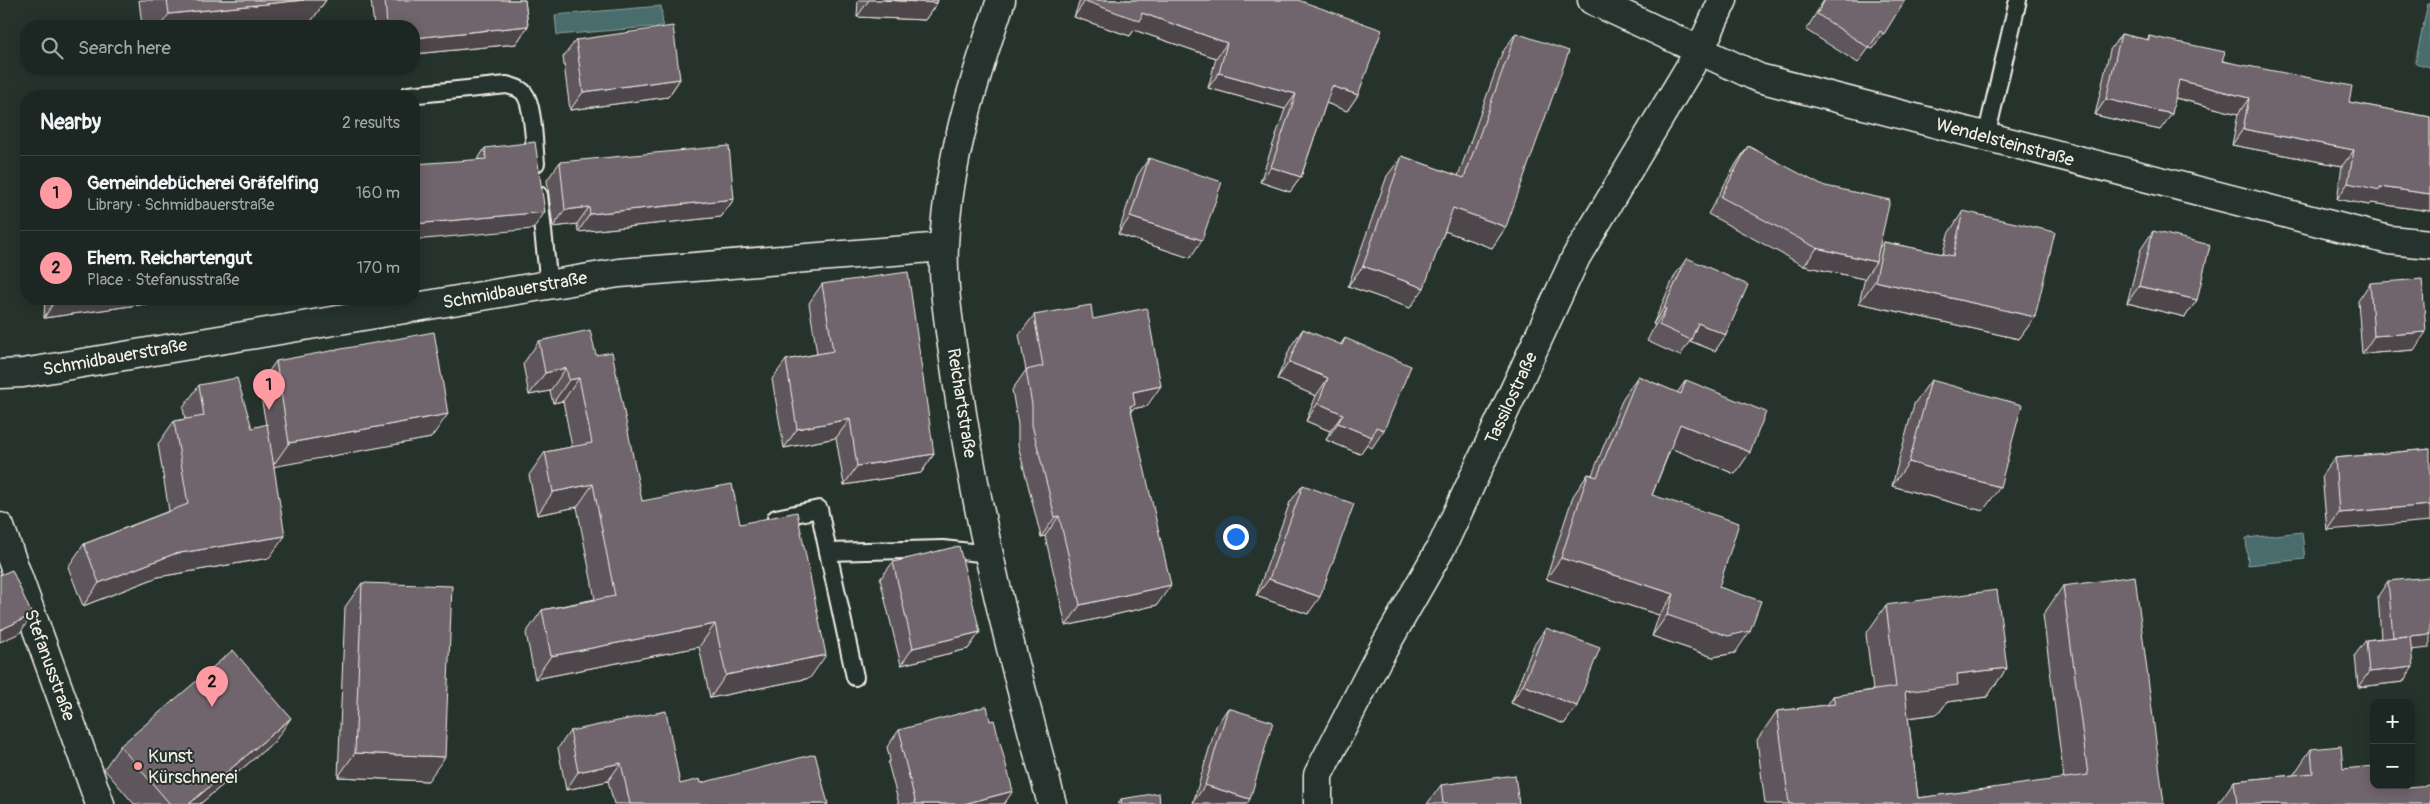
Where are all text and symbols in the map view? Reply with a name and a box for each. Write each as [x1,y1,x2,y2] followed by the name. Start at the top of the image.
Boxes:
[20,20,420,75] search box
[38,34,66,62] icon: search
[78,36,171,60] text: Search here
[40,109,101,136] text: Nearby
[342,113,400,133] text: 2 results
[1933,113,2077,172] street label: Wendelsteinstraße
[87,171,319,195] text: Gemeindebücherei Gräfelfing
[53,183,59,203] text: 1
[356,183,400,203] text: 160 m
[87,195,274,215] text: Library · Schmidbauerstraße
[87,246,252,270] text: Ehem. Reichartengut
[52,258,60,278] text: 2
[357,258,400,278] text: 170 m
[441,266,589,315] street label: Schmidbauerstraße
[87,270,239,290] text: Place · Stefanusstraße
[41,333,189,382] street label: Schmidbauerstraße
[941,347,982,460] street label: Reichartstraße
[1480,348,1543,448] street label: Tassilostraße
[253,369,285,410] pin: 1
[1223,524,1249,550] your location
[19,606,80,724] street label: Stefanusstraße
[196,666,228,707] pin: 2
[2370,699,2415,789] map controls
[2370,699,2415,744] button: +
[2370,744,2415,789] button: −
[148,745,237,789] place label: Kunst Kürschnerei
[132,760,144,772] marker: Kunst Kürschnerei

